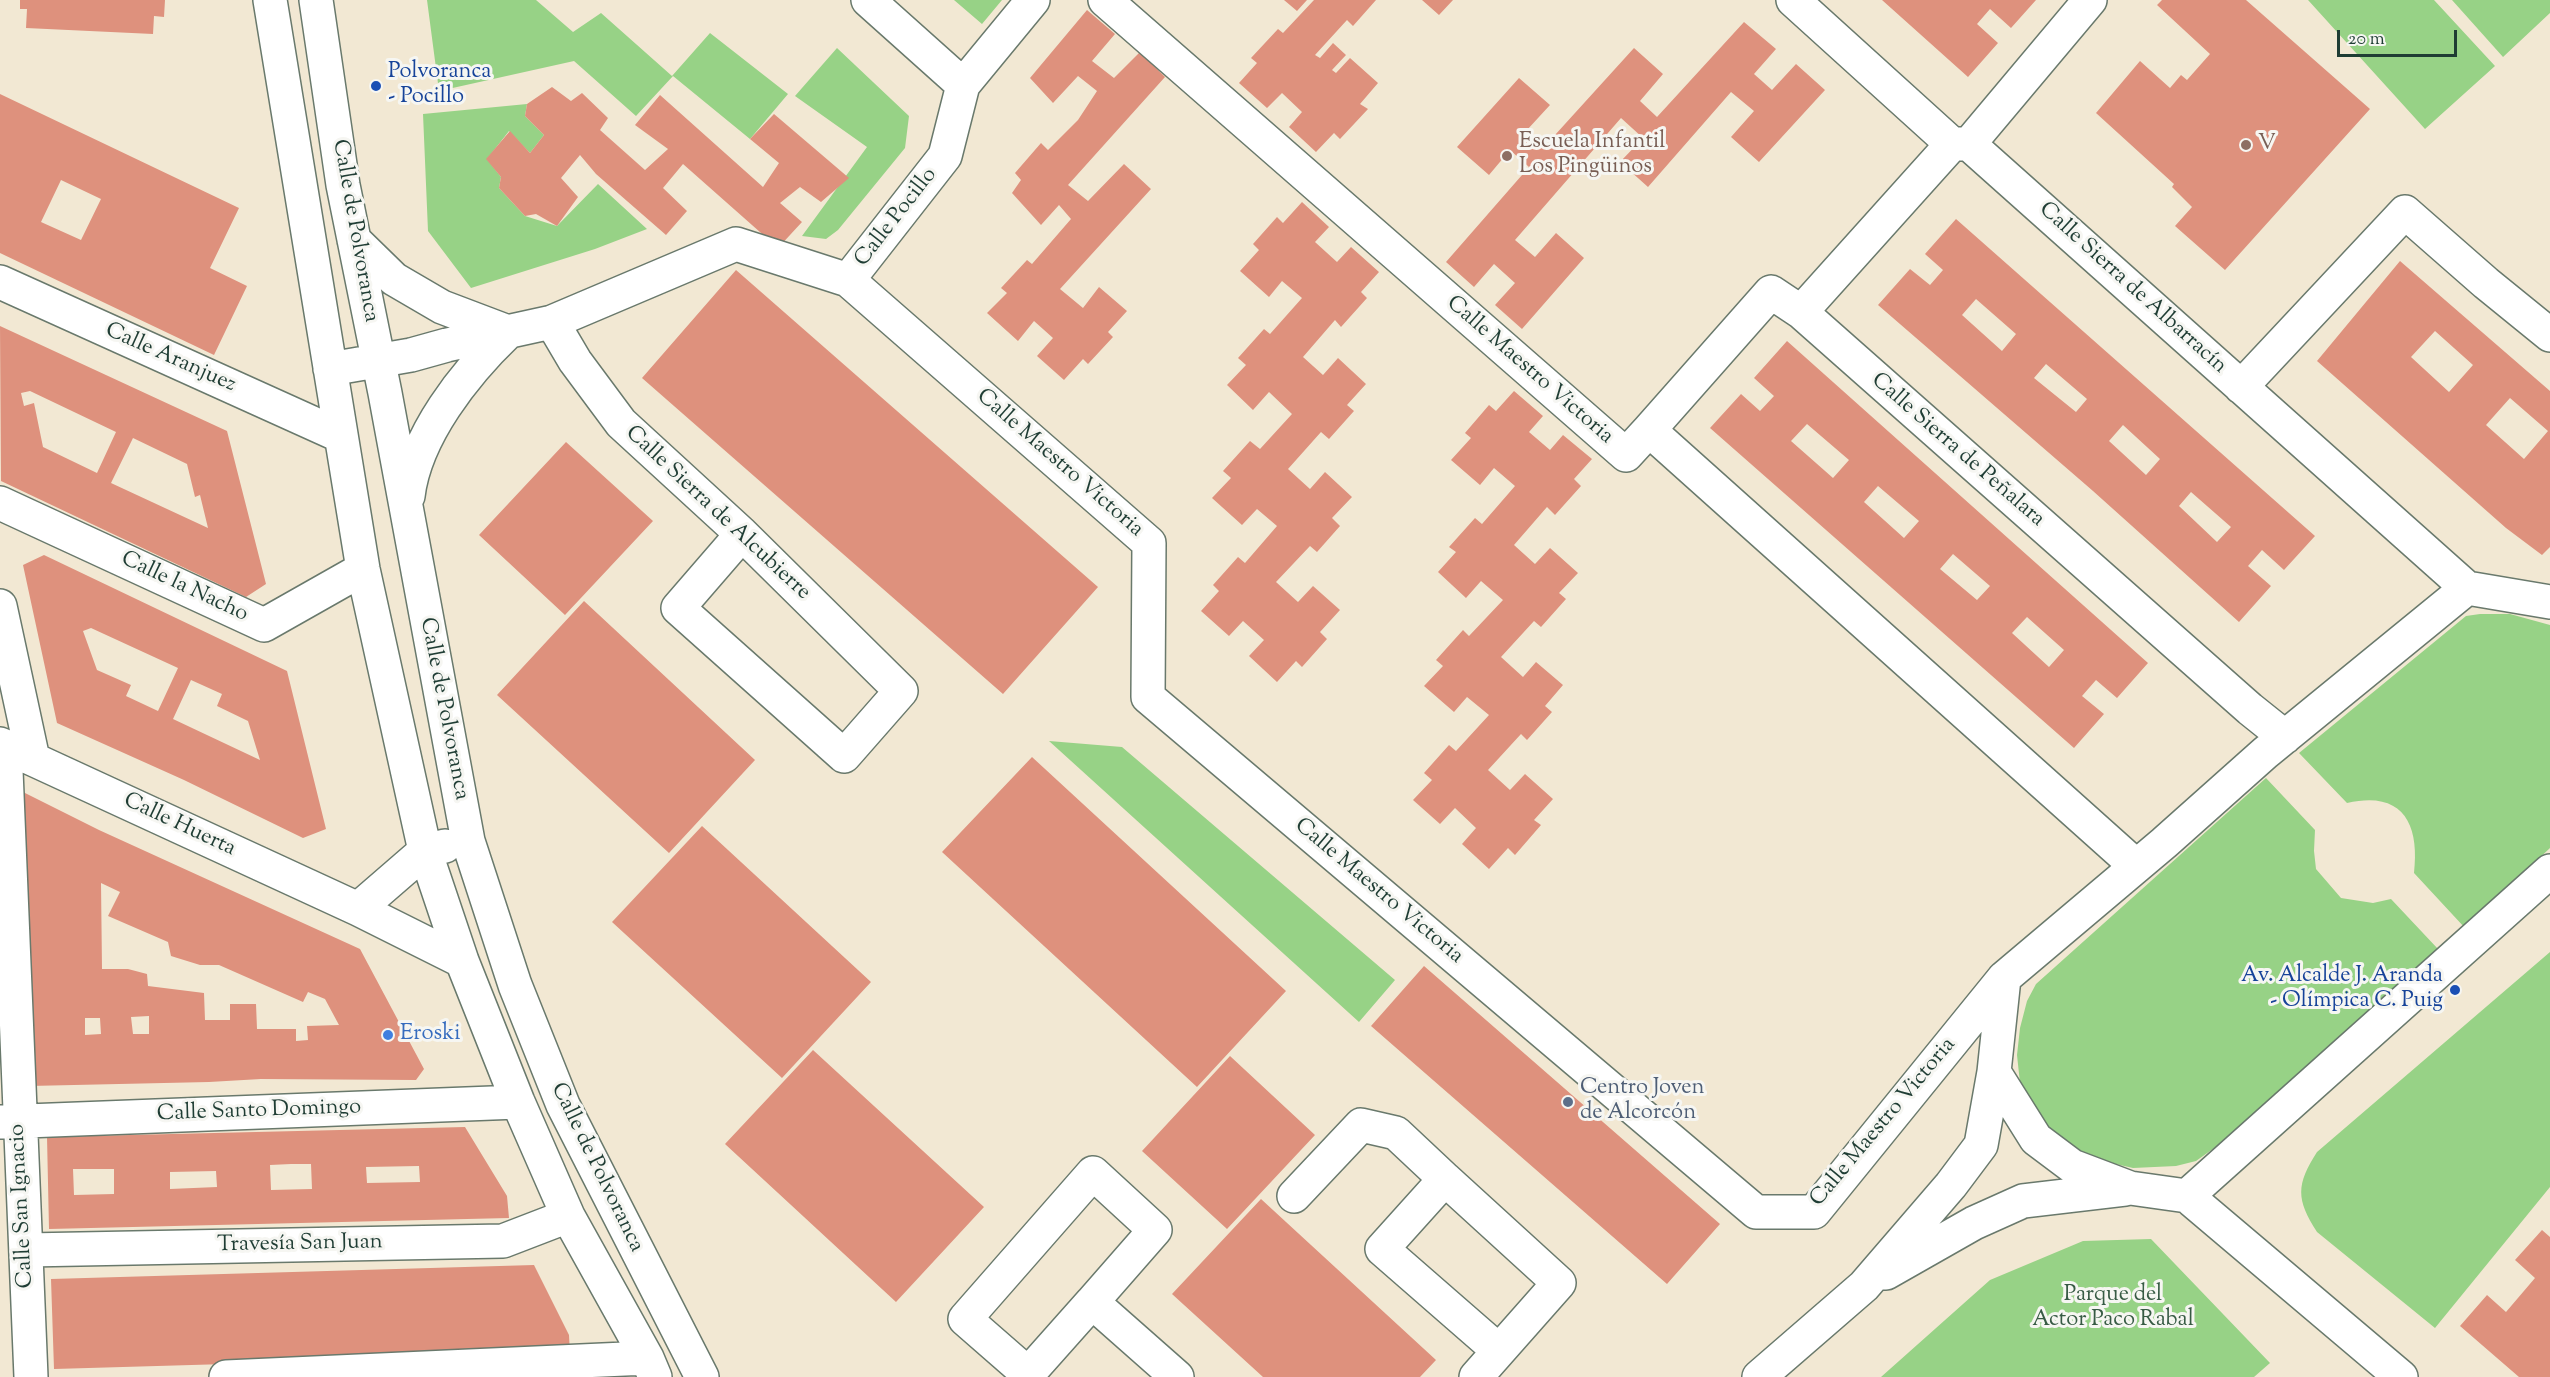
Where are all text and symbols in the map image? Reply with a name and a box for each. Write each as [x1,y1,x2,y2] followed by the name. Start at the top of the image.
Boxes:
[2340,18,2460,56] scale bar
[2348,27,2385,53] text: 20 m
[388,60,491,112] place label: Polvoranca - Pocillo
[369,79,383,93] marker: Polvoranca - Pocillo
[1519,130,1665,182] place label: Escuela Infantil Los Pingüinos
[2258,132,2276,158] place label: V
[325,138,383,324] street label: Calle de Polvoranca
[2239,138,2253,152] marker: V
[1500,149,1514,163] marker: Escuela Infantil Los Pingüinos
[850,163,944,273] street label: Calle Pocillo
[2032,198,2232,380] street label: Calle Sierra de Albarracín
[1440,291,1618,451] street label: Calle Maestro Victoria
[101,318,239,400] street label: Calle Aranjuez
[1865,368,2049,534] street label: Calle Sierra de Peñalara
[970,384,1148,544] street label: Calle Maestro Victoria
[619,421,815,607] street label: Calle Sierra de Alcubierre
[116,547,252,629] street label: Calle la Nacho
[412,616,474,802] street label: Calle de Polvoranca
[119,789,239,863] street label: Calle Huerta
[1288,814,1468,970] street label: Calle Maestro Victoria
[2241,964,2443,1016] place label: Av. Alcalde J. Aranda - Olímpica C. Puig
[2448,983,2462,997] marker: Av. Alcalde J. Aranda - Olímpica C. Puig
[400,1022,460,1048] place label: Eroski
[381,1028,395,1042] marker: Eroski
[1806,1033,1962,1213] street label: Calle Maestro Victoria
[1580,1076,1705,1128] place label: Centro Joven de Alcorcón
[544,1079,648,1257] street label: Calle de Polvoranca
[157,1095,361,1129] street label: Calle Santo Domingo
[1561,1095,1575,1109] marker: Centro Joven de Alcorcón
[6,1123,40,1289] street label: Calle San Ignacio
[217,1230,383,1260] street label: Travesía San Juan
[2032,1283,2194,1334] park label: Parque del Actor Paco Rabal

